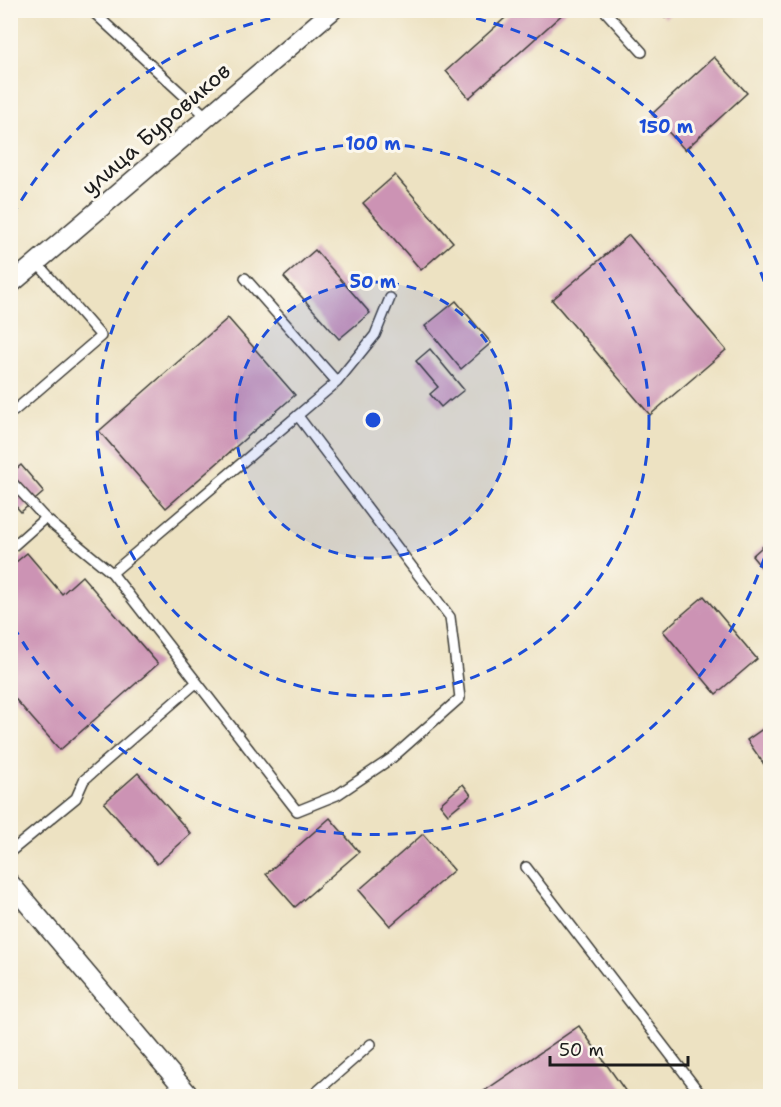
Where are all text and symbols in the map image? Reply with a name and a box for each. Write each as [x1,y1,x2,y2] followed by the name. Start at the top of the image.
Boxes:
[75,56,237,202] street label: улица Буровиков
[639,115,694,139] text: 150 m
[345,132,401,156] text: 100 m
[350,270,397,294] text: 50 m
[363,410,383,430] centre of rings
[550,1029,688,1067] scale bar
[559,1038,604,1062] text: 50 m

